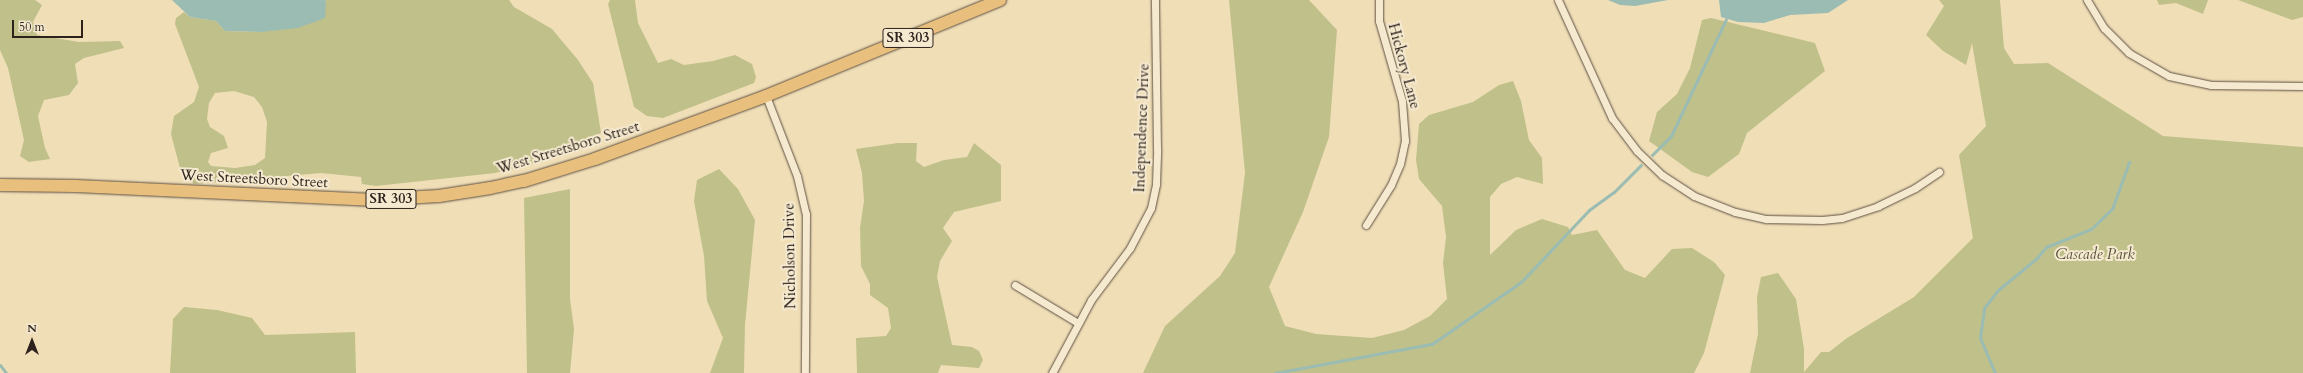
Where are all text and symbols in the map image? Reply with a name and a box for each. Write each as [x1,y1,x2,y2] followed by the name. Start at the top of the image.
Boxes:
[14,12,85,38] scale bar
[19,19,45,35] text: 50 m
[1384,21,1424,111] street label: Hickory Lane
[882,26,934,50] road number: SR 303
[1131,63,1153,193] street label: Independence Drive
[495,118,641,178] street label: West Streetsboro Street
[180,166,328,192] street label: West Streetsboro Street
[365,187,417,211] road number: SR 303
[780,203,800,309] street label: Nicholson Drive
[2055,246,2135,264] park label: Cascade Park
[12,321,52,361] north arrow
[27,321,37,336] text: N

